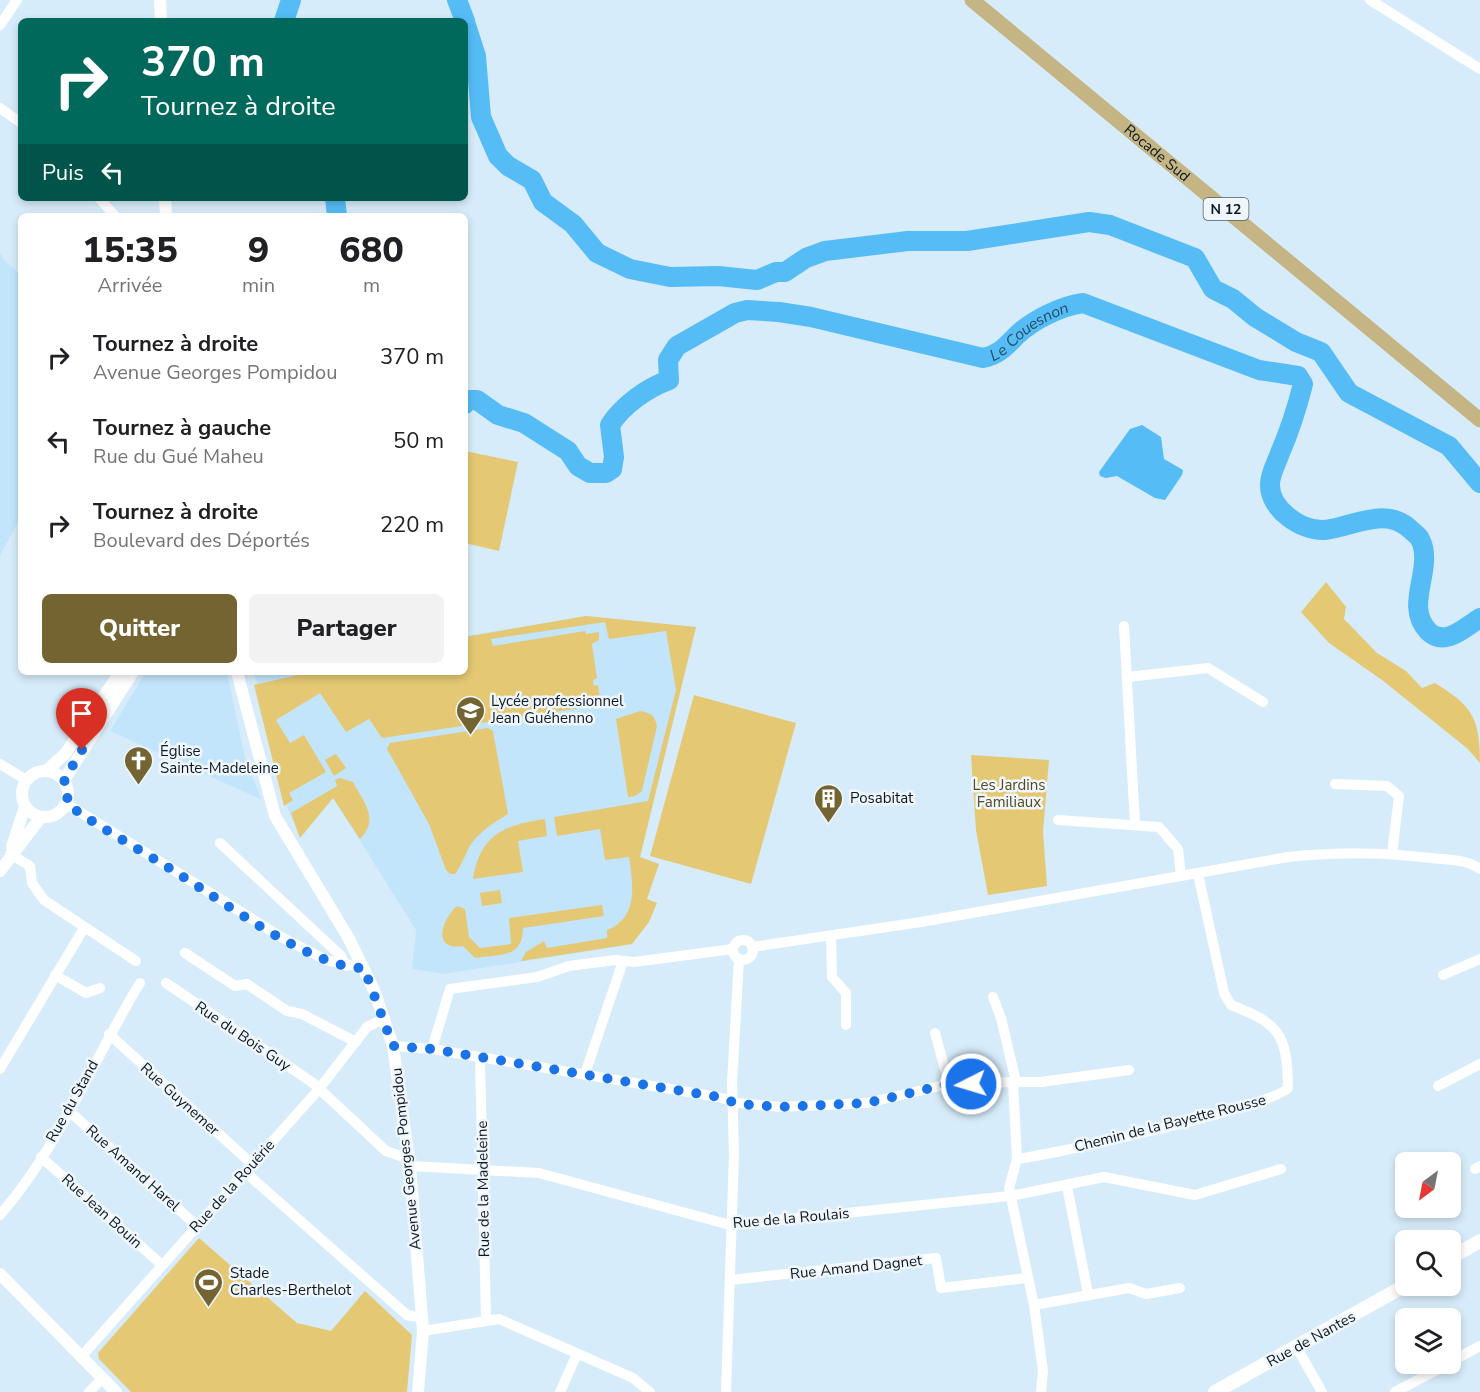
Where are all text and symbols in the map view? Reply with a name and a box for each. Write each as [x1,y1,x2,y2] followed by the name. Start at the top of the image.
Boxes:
[141,34,265,91] text: 370 m
[42,42,120,120] icon: right
[141,88,336,125] text: Tournez à droite
[1120,120,1194,186] street label: Rocade Sud
[96,156,129,189] icon: left
[42,158,84,188] text: Puis
[1204,198,1248,220] road number: N 12
[82,226,178,275] text: 15:35
[248,226,269,275] text: 9
[339,226,404,275] text: 680
[97,272,162,299] text: Arrivée
[242,272,275,299] text: min
[363,272,380,299] text: m
[986,297,1072,367] water label: Le Couesnon
[93,329,258,359] text: Tournez à droite
[42,341,75,374] icon: right
[380,342,444,372] text: 370 m
[93,359,337,386] text: Avenue Georges Pompidou
[93,413,271,443] text: Tournez à gauche
[42,425,75,458] icon: left
[393,426,444,456] text: 50 m
[93,443,264,470] text: Rue du Gué Maheu
[93,497,258,527] text: Tournez à droite
[42,509,75,542] icon: right
[380,510,444,540] text: 220 m
[93,527,310,554] text: Boulevard des Déportés
[42,594,237,663] button: Quitter
[249,594,444,663] button: Partager
[56,688,107,750] pin
[490,691,624,728] place label: Lycée professionnel Jean Guéhenno
[454,694,486,736] school or university icon: Lycée professionnel Jean Guéhenno
[65,697,98,730] icon: arrive
[160,741,279,778] place label: Église Sainte-Madeleine
[123,744,155,786] church icon: Église Sainte-Madeleine
[972,775,1046,812] park label: Les Jardins Familiaux
[813,782,845,824] building icon: Posabitat
[850,788,914,808] place label: Posabitat
[191,997,295,1076] street label: Rue du Bois Guy
[939,1052,1003,1116] position arrow
[41,1056,103,1146] street label: Rue du Stand
[136,1058,224,1140] street label: Rue Guynemer
[386,1067,426,1251] street label: Avenue Georges Pompidou
[1072,1089,1268,1157] street label: Chemin de la Bayette Rousse
[82,1120,185,1216] street label: Rue Amand Harel
[472,1120,494,1258] street label: Rue de la Madeleine
[185,1135,279,1237] street label: Rue de la Rouërie
[1395,1152,1461,1218] north arrow
[1395,1152,1461,1374] map controls
[57,1169,147,1253] street label: Rue Jean Bouin
[732,1203,850,1233] street label: Rue de la Roulais
[1395,1230,1461,1296] button: search
[789,1250,924,1284] street label: Rue Amand Dagnet
[230,1263,352,1300] place label: Stade Charles-Berthelot
[193,1266,225,1308] sports icon: Stade Charles-Berthelot
[1263,1306,1359,1372] street label: Rue de Nantes
[1395,1308,1461,1374] button: layers

